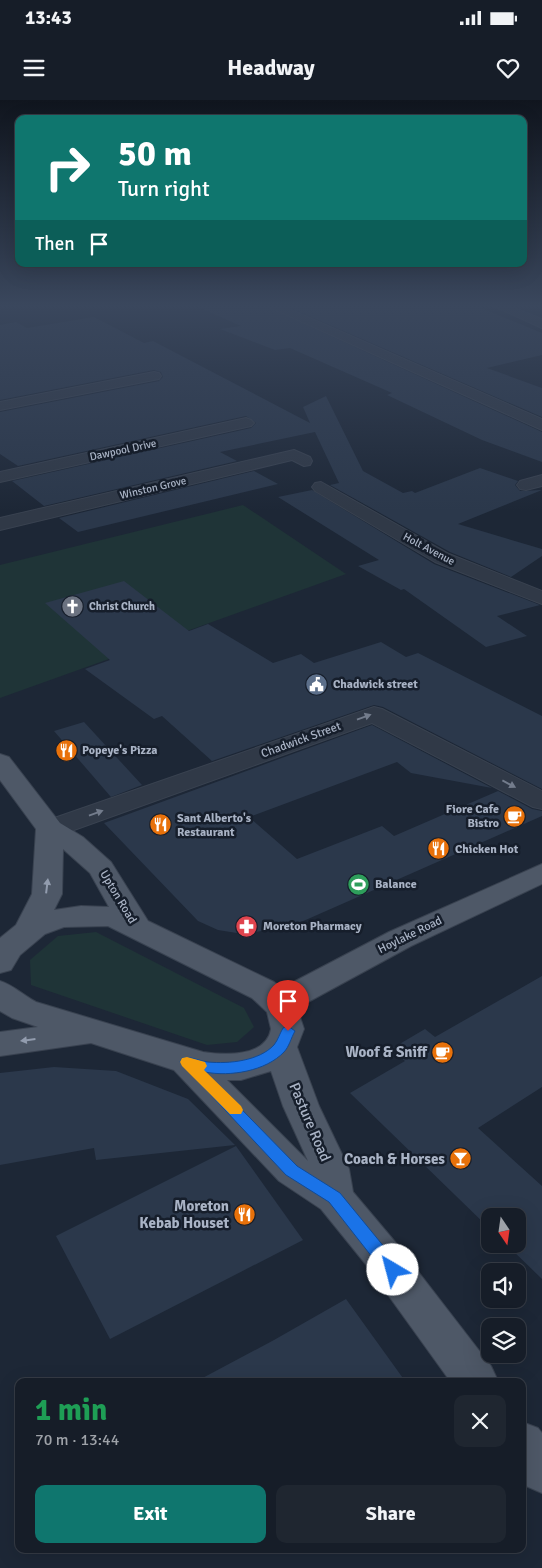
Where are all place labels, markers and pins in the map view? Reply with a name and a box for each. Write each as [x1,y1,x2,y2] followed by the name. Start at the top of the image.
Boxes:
[61,594,85,618] church icon: Christ Church
[89,600,155,613] place label: Christ Church
[305,672,329,696] public building icon: Chadwick street
[333,677,418,692] place label: Chadwick street
[54,738,78,762] restaurant icon: Popeye's Pizza
[82,743,157,758] place label: Popeye's Pizza
[446,802,499,831] place label: Fiore Cafe Bistro
[503,804,527,828] cafe icon: Fiore Cafe Bistro
[177,811,252,840] place label: Sant Alberto's Restaurant
[149,813,173,837] restaurant icon: Sant Alberto's Restaurant
[427,837,451,861] restaurant icon: Chicken Hot
[455,842,519,857] place label: Chicken Hot
[347,872,371,896] sports icon: Balance
[375,877,417,892] place label: Balance
[235,914,259,938] pharmacy icon: Moreton Pharmacy
[263,919,362,934] place label: Moreton Pharmacy
[267,980,309,1031] pin
[431,1040,455,1064] cafe icon: Woof & Sniff
[346,1043,428,1061] place label: Woof & Sniff
[449,1147,473,1171] bar icon: Coach & Horses
[344,1150,445,1168] place label: Coach & Horses
[139,1197,229,1232] place label: Moreton Kebab Houset
[233,1203,257,1227] restaurant icon: Moreton Kebab Houset

